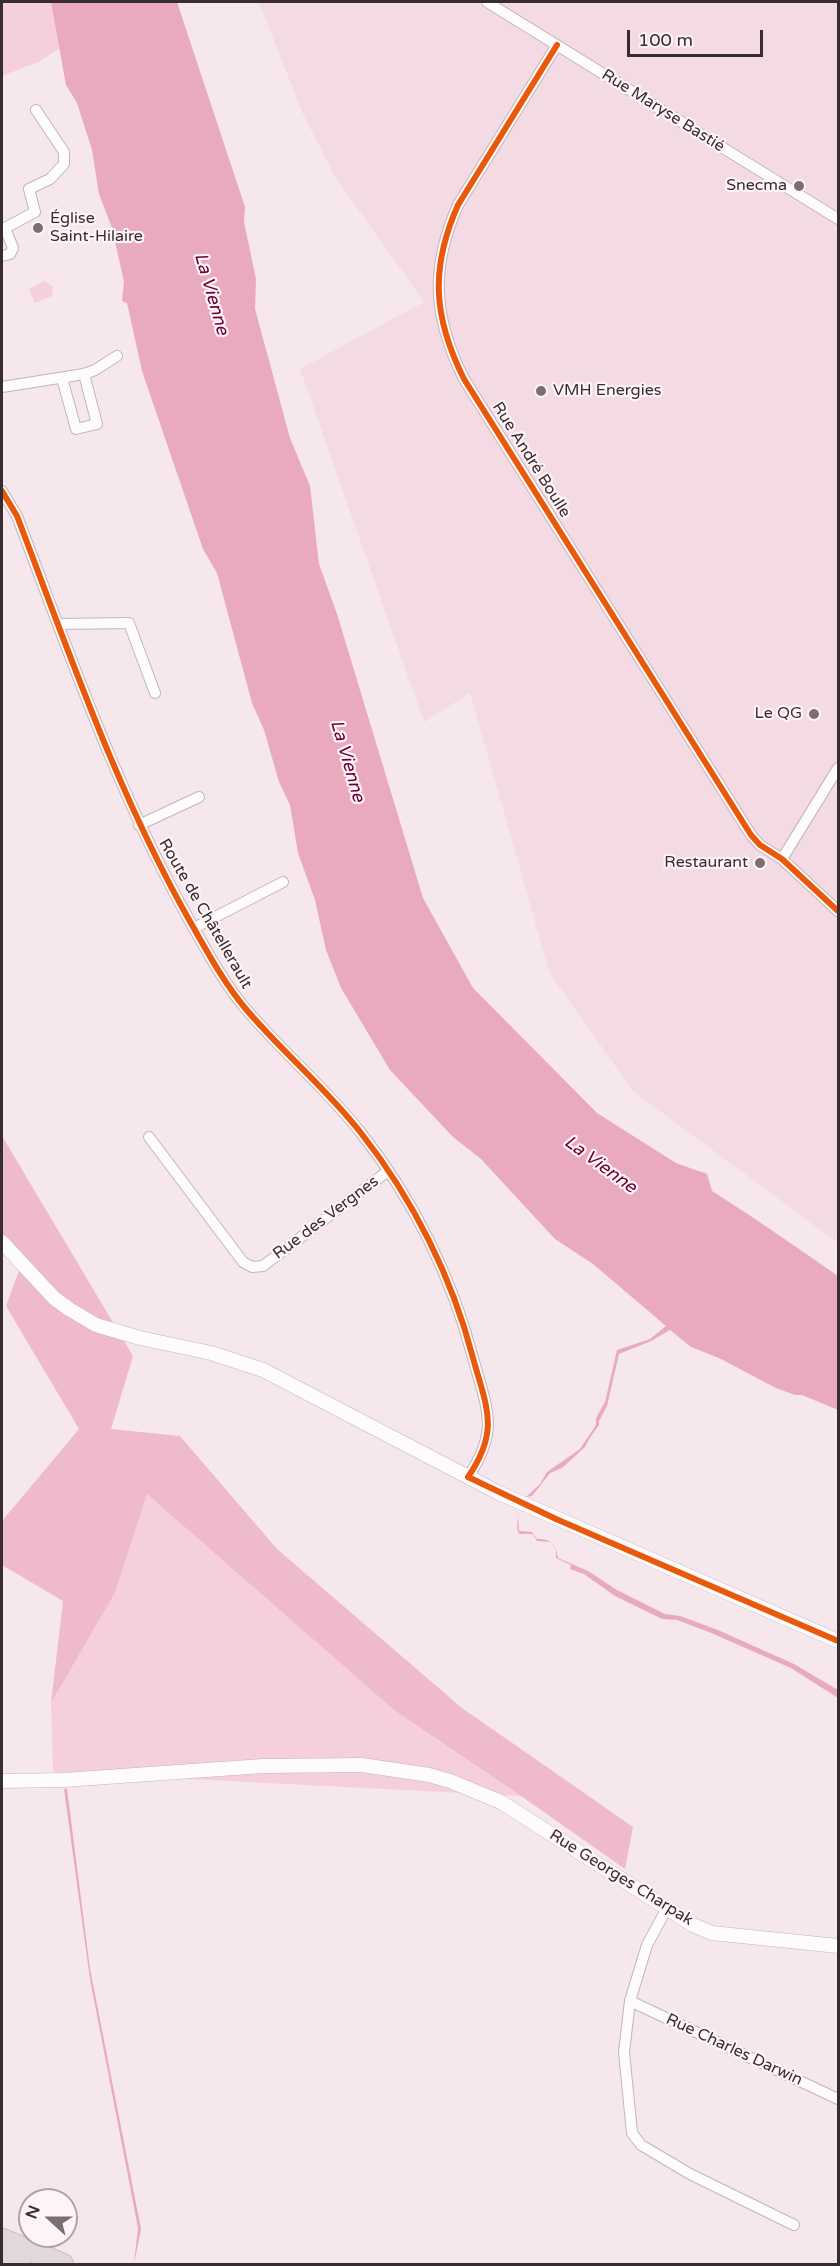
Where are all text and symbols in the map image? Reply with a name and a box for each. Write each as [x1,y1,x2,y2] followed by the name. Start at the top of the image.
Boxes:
[630,18,766,56] scale bar
[638,29,693,51] text: 100 m
[598,65,728,157] street label: Rue Maryse Bastié
[726,176,787,196] place label: Snecma
[792,179,806,193] marker: Snecma
[50,209,143,247] place label: Église Saint-Hilaire
[31,221,45,235] marker: Église Saint-Hilaire
[189,251,233,337] water label: La Vienne
[553,381,661,401] place label: VMH Energies
[534,384,548,398] marker: VMH Energies
[488,399,574,521] street label: Rue André Boulle
[754,704,802,724] place label: Le QG
[807,707,821,721] marker: Le QG
[325,718,369,804] water label: La Vienne
[154,836,256,992] street label: Route de Châtellerault
[664,853,748,873] place label: Restaurant
[753,856,767,870] marker: Restaurant
[560,1131,640,1199] water label: La Vienne
[269,1172,383,1264] street label: Rue des Vergnes
[546,1826,696,1930] street label: Rue Georges Charpak
[663,2010,805,2090] street label: Rue Charles Darwin
[18,2188,78,2248] north arrow
[21,2203,45,2222] text: N

